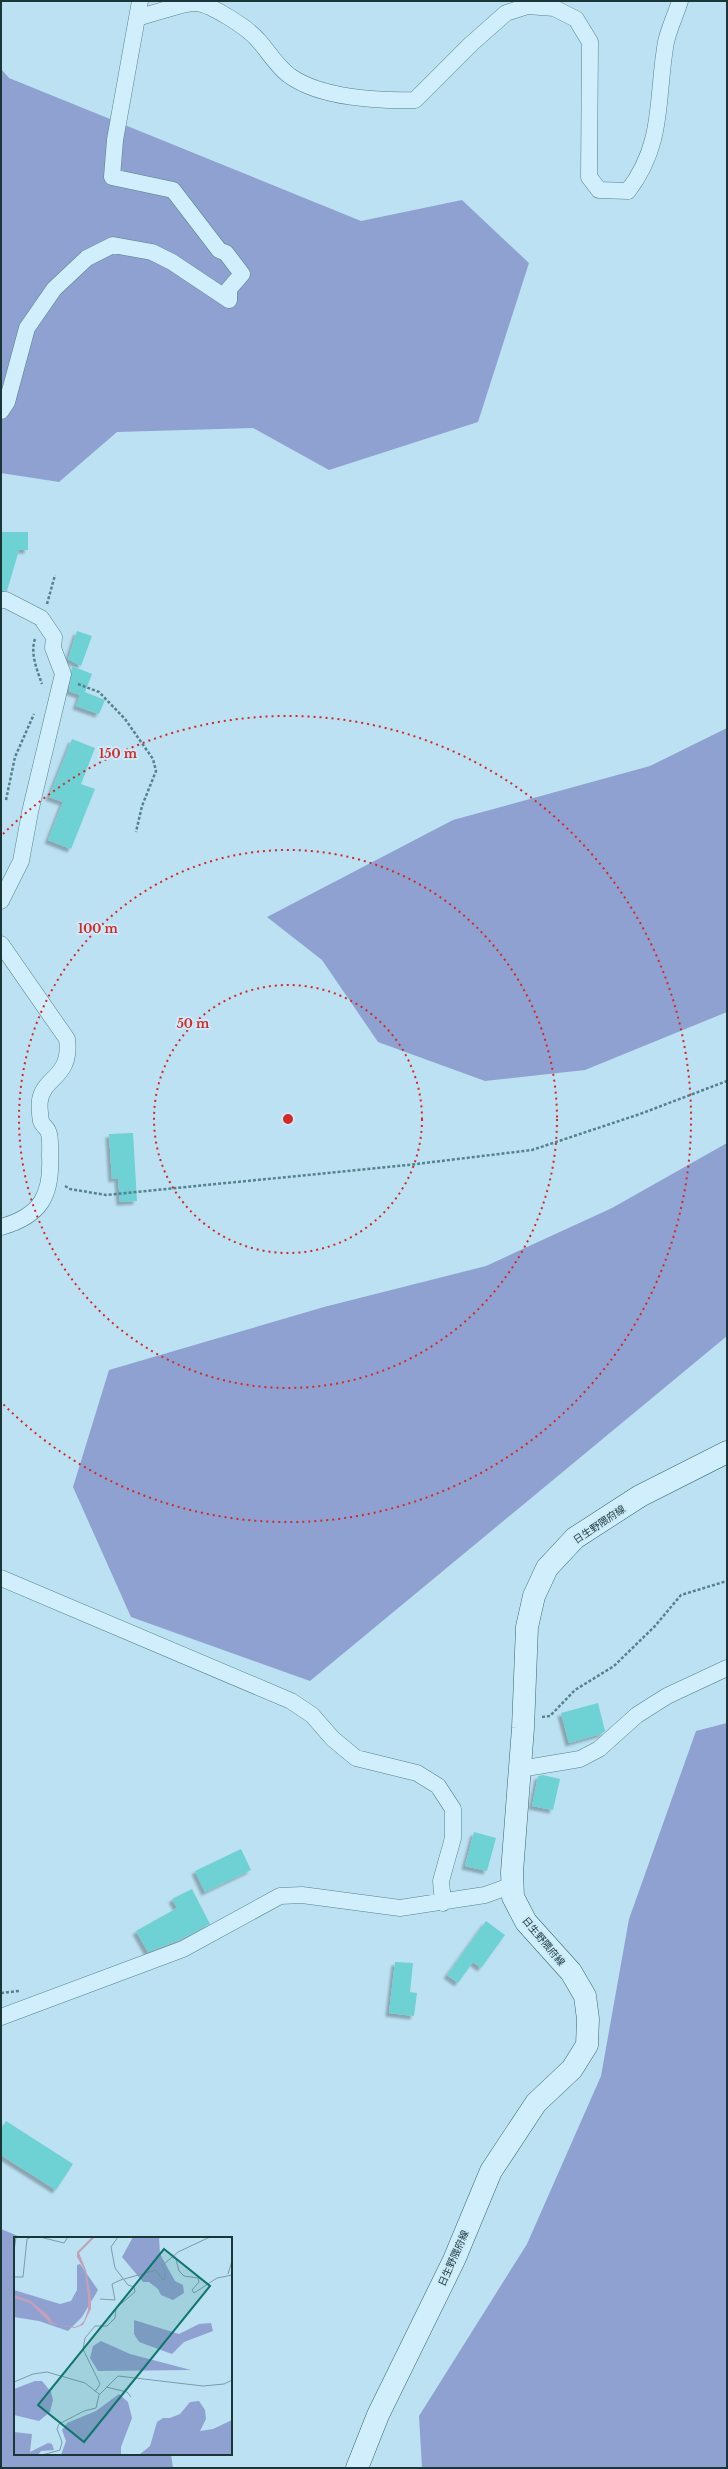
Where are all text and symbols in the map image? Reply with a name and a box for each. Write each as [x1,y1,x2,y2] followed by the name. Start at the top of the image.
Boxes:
[99,746,138,761] text: 150 m
[78,921,119,936] text: 100 m
[177,1016,210,1031] text: 50 m
[281,1112,295,1126] centre of rings
[571,1502,628,1547] street label: 日生野隈府線
[519,1914,568,1968] street label: 日生野隈府線
[435,2228,472,2288] street label: 日生野隈府線
[14,2237,232,2455] inset map

